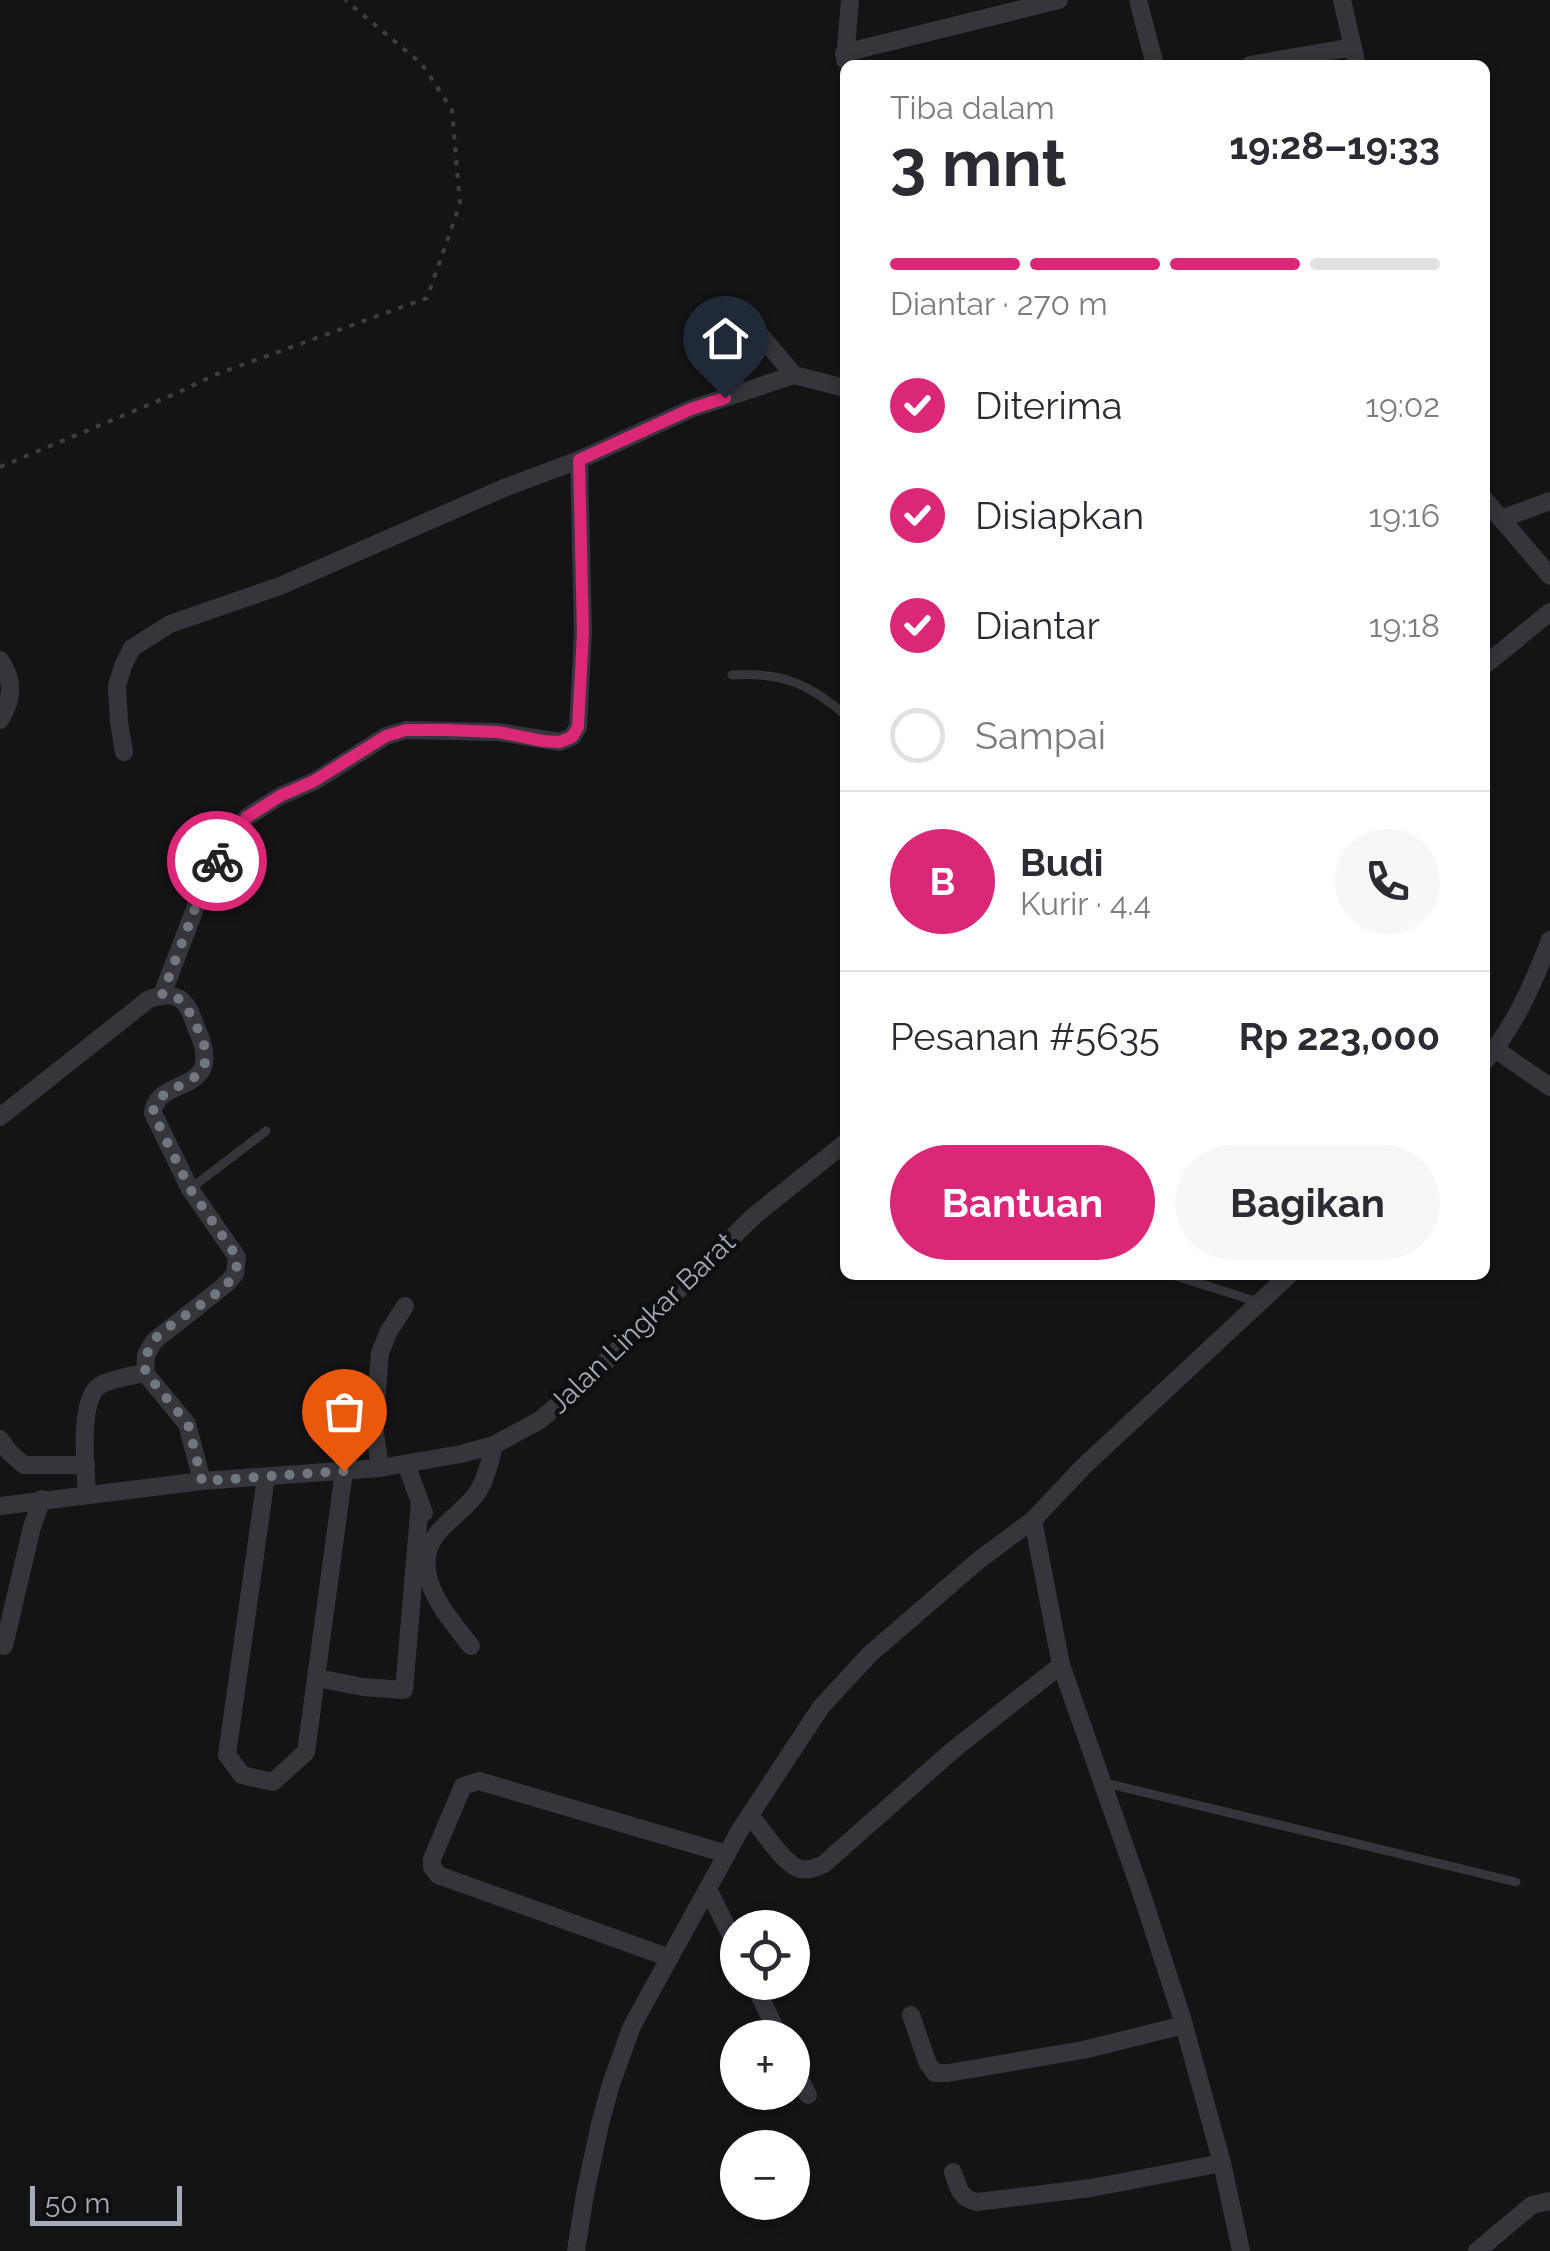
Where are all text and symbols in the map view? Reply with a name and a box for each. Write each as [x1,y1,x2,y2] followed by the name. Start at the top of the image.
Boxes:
[890,89,1055,126] text: Tiba dalam
[1229,123,1440,168] text: 19:28–19:33
[890,125,1066,201] text: 3 mnt
[890,285,1108,322] text: Diantar · 270 m
[683,296,768,399] pin
[698,311,753,366] icon: home
[890,378,945,433] icon: check
[975,383,1122,428] text: Diterima
[1365,387,1440,424] text: 19:02
[890,488,945,543] icon: check
[975,493,1144,538] text: Disiapkan
[1369,497,1440,534] text: 19:16
[890,598,945,653] icon: check
[975,603,1100,648] text: Diantar
[1369,607,1440,644] text: 19:18
[975,713,1106,758] text: Sampai
[167,811,267,911] courier
[1335,829,1440,934] button: phone
[190,834,245,889] icon: bike
[1020,840,1103,885] text: Budi
[930,859,955,904] text: B
[1020,885,1151,922] text: Kurir · 4.4
[890,1014,1160,1059] text: Pesanan #5635
[1239,1014,1440,1059] text: Rp 223,000
[890,1145,1155,1260] button: Bantuan
[1175,1145,1440,1260] button: Bagikan
[542,1225,742,1420] street label: Jalan Lingkar Barat
[302,1369,387,1472] pin
[317,1384,372,1439] icon: bag
[720,1910,810,2220] map controls
[720,1910,810,2000] button: locate
[720,2020,810,2110] button: +
[720,2130,810,2220] button: −
[30,2181,182,2226] scale bar
[45,2187,110,2220] text: 50 m

